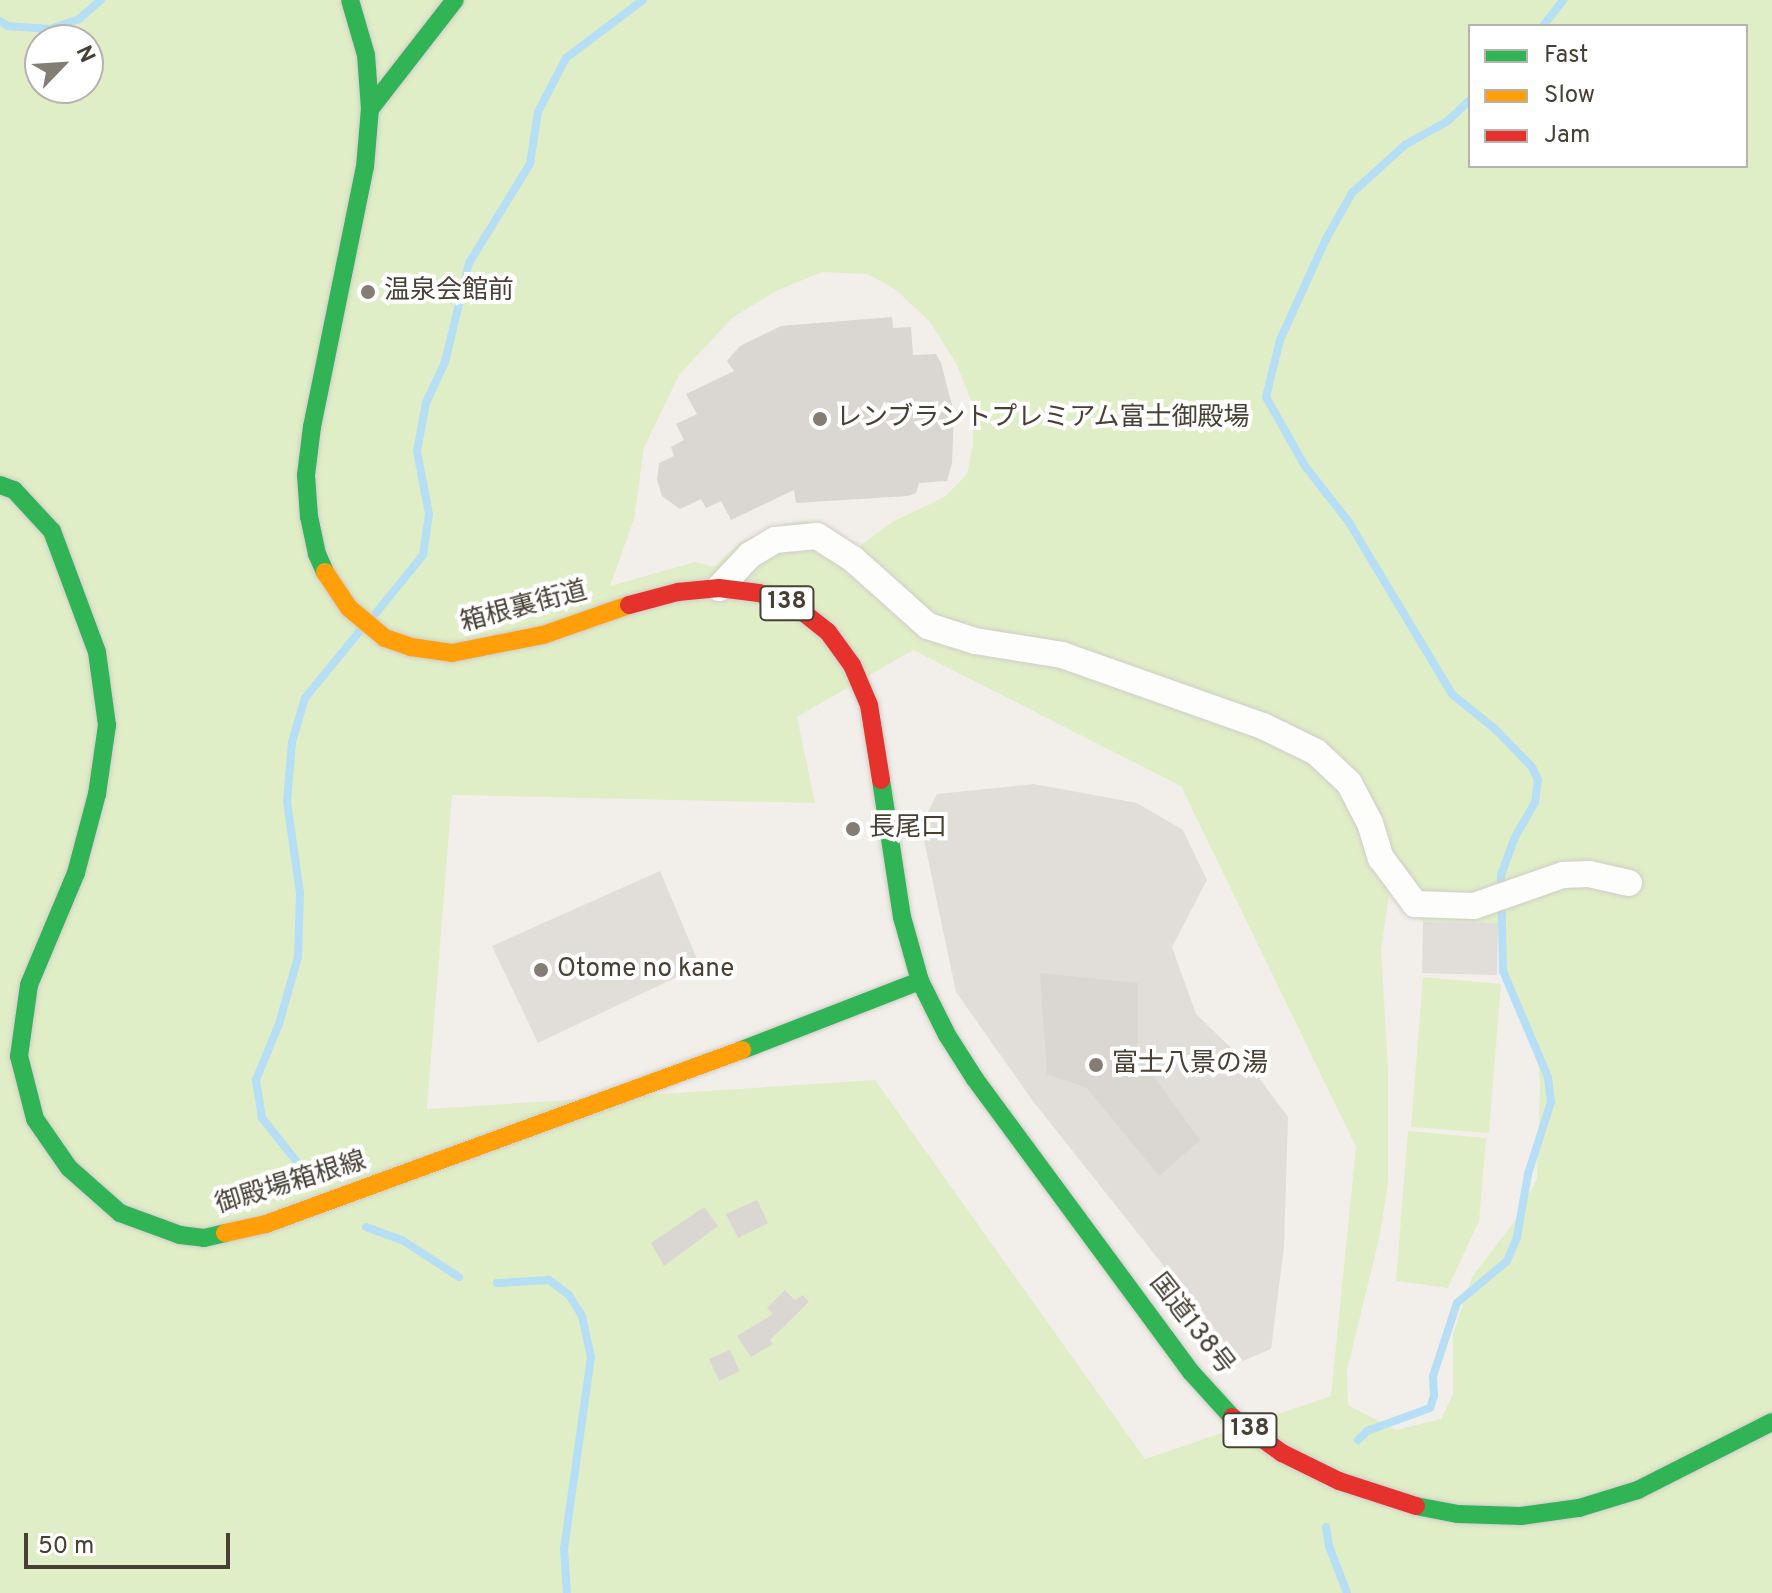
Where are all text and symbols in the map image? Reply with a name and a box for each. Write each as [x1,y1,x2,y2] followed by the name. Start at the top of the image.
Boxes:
[24,24,104,104] north arrow
[1468,24,1748,168] legend
[1544,41,1588,71] text: Fast
[69,42,100,67] text: N
[1544,81,1595,111] text: Slow
[1544,121,1590,151] text: Jam
[384,276,514,308] place label: 温泉会館前
[359,283,377,301] marker: 温泉会館前
[836,403,1252,435] place label: レンブラントプレミアム富士御殿場
[811,410,829,428] marker: レンブラントプレミアム富士御殿場
[457,576,591,640] street label: 箱根裏街道
[759,583,815,623] road number: 138
[869,813,947,845] place label: 長尾口
[844,820,862,838] marker: 長尾口
[557,954,734,986] place label: Otome no kane
[532,961,550,979] marker: Otome no kane
[1112,1049,1268,1081] place label: 富士八景の湯
[1087,1056,1105,1074] marker: 富士八景の湯
[212,1146,370,1222] street label: 御殿場箱根線
[1142,1268,1240,1382] street label: 国道138号
[1222,1410,1278,1450] road number: 138
[28,1517,234,1567] scale bar
[38,1532,94,1562] text: 50 m

